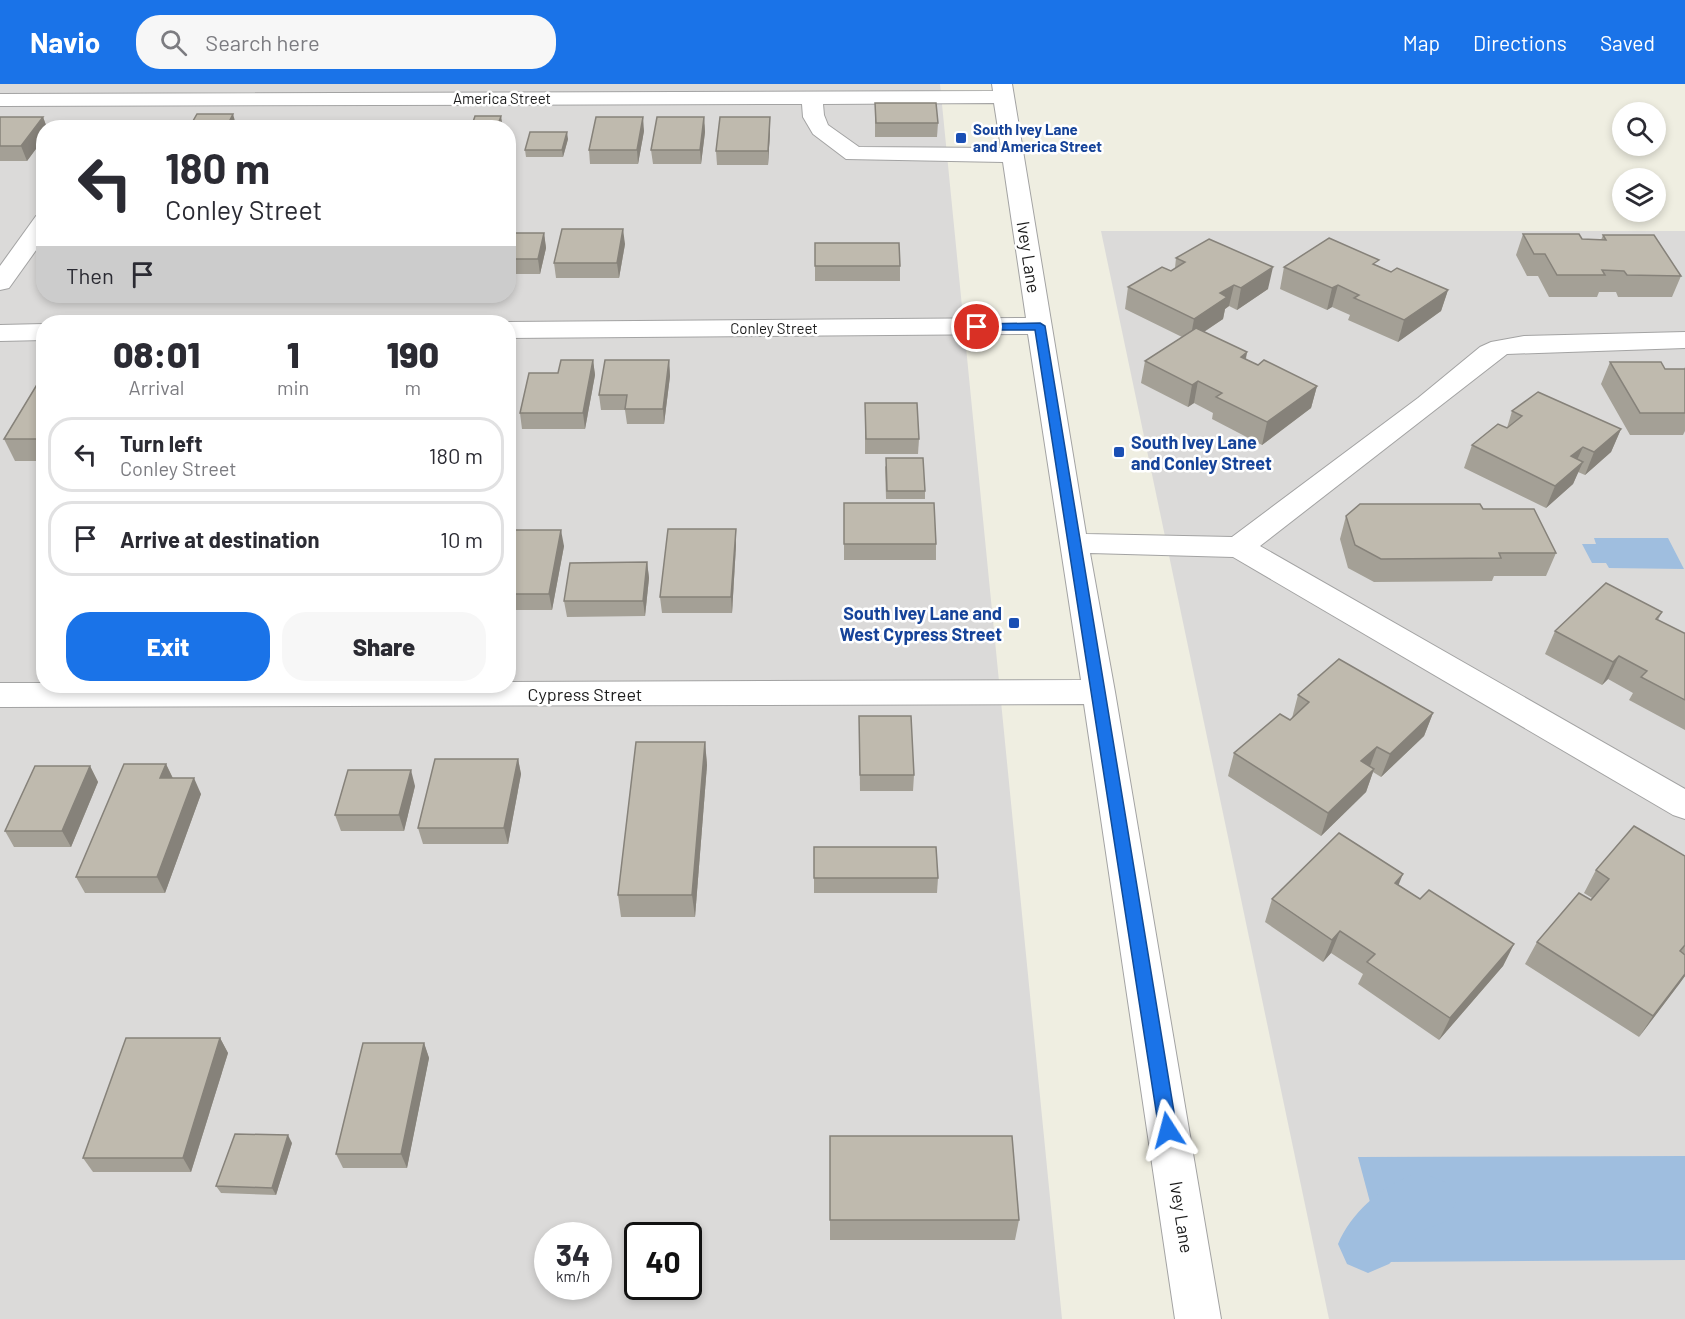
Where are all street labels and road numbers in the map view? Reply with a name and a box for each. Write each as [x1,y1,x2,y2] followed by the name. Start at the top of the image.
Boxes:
[453,89,551,107] street label: America Street
[1012,219,1046,295] street label: Ivey Lane
[730,319,818,337] street label: Conley Street
[528,683,642,705] street label: Cypress Street
[1165,1179,1199,1255] street label: Ivey Lane

